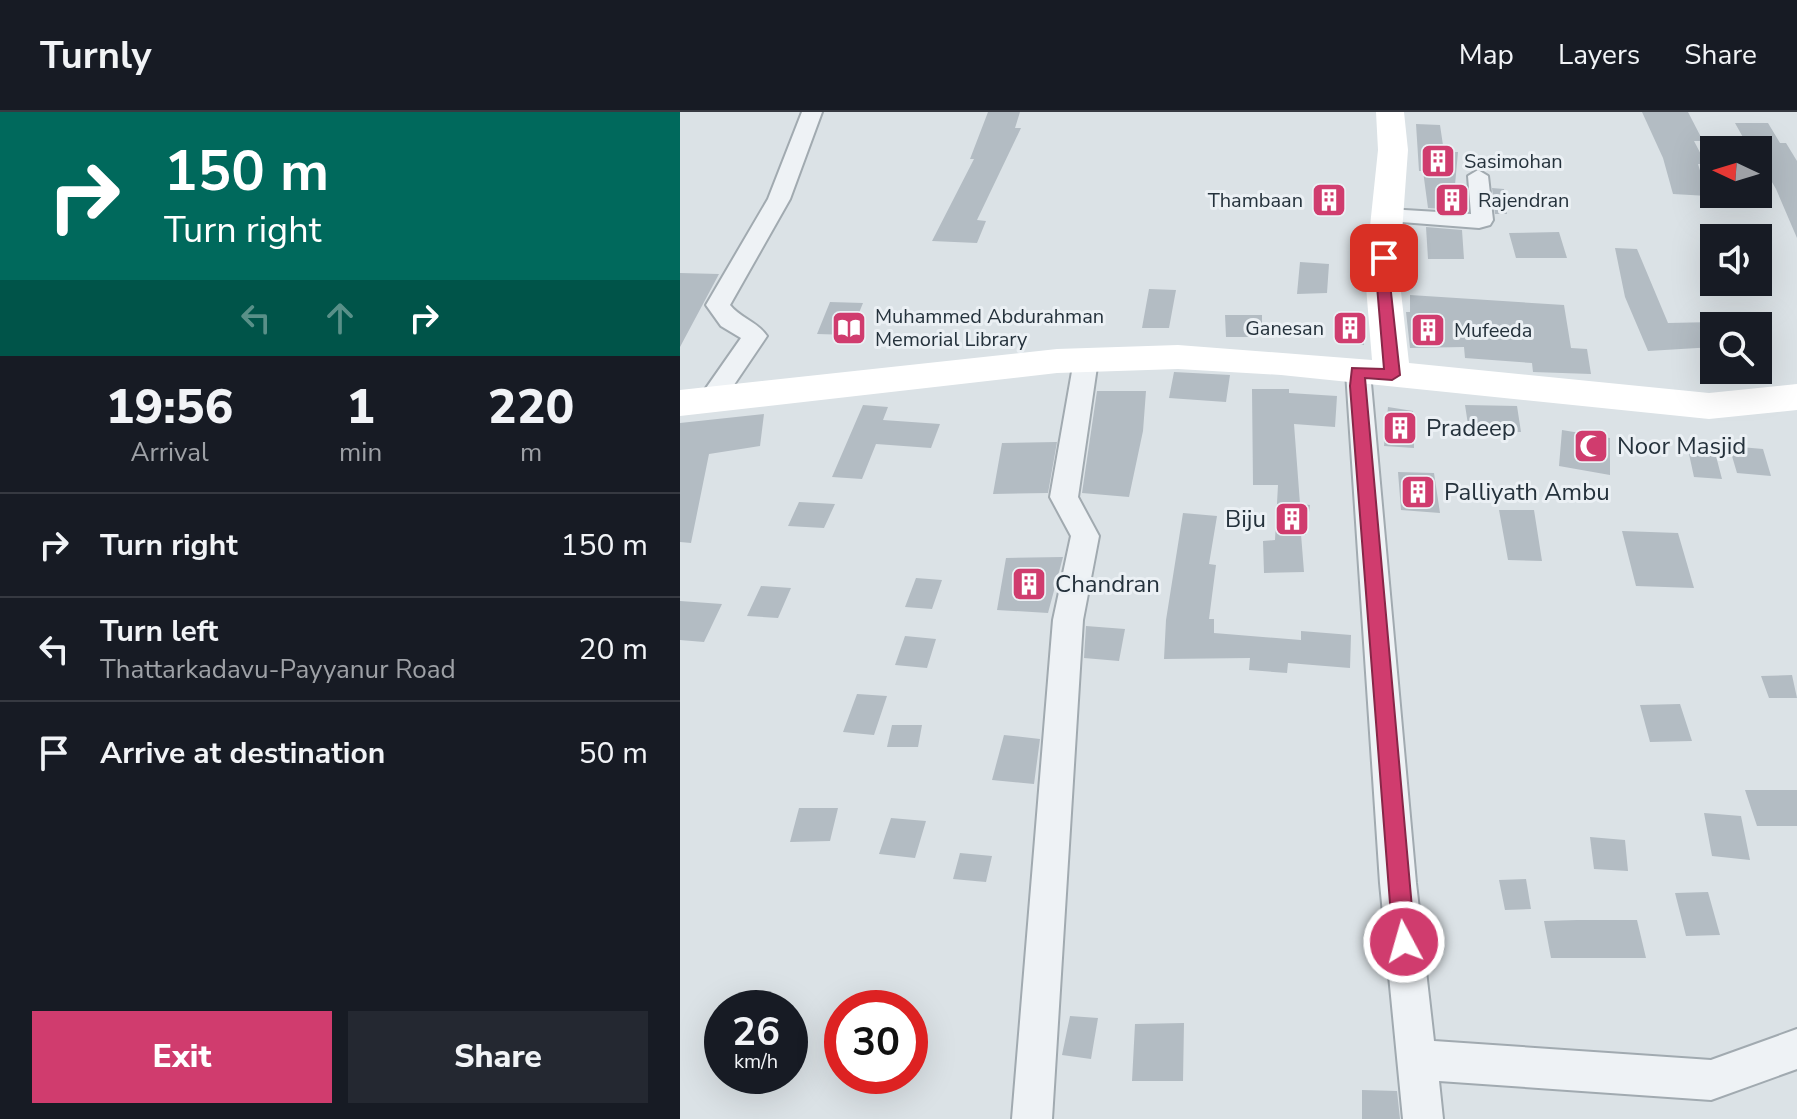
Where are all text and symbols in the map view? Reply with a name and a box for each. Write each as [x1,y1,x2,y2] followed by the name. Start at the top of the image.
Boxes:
[40,30,152,81] text: Turnly
[1459,36,1514,74] text: Map
[1558,36,1640,74] text: Layers
[1684,36,1757,74] text: Share
[164,133,329,210] text: 150 m
[1700,136,1772,208] north arrow
[1700,136,1772,384] map controls
[1419,142,1457,180] building icon: Sasimohan
[32,144,136,248] icon: right
[1464,148,1563,175] place label: Sasimohan
[1310,181,1348,219] building icon: Thambaan
[1433,181,1471,219] building icon: Rajendran
[1208,187,1303,214] place label: Thambaan
[1478,187,1569,214] place label: Rajendran
[164,206,321,255] text: Turn right
[1350,224,1418,292] pin
[1700,224,1772,296] button: sound
[1362,236,1406,280] icon: arrive
[234,296,278,340] icon: left
[318,296,362,340] icon: ahead
[402,296,446,340] icon: right
[875,303,1104,353] place label: Muhammed Abdurahman Memorial Library
[830,309,868,347] library icon: Muhammed Abdurahman Memorial Library
[1331,309,1369,347] building icon: Ganesan
[1409,311,1447,349] building icon: Mufeeda
[1700,312,1772,384] button: search
[1245,315,1324,342] place label: Ganesan
[1454,317,1532,344] place label: Mufeeda
[106,374,233,440] text: 19:56
[346,374,375,440] text: 1
[488,374,574,440] text: 220
[1381,409,1419,447] building icon: Pradeep
[1426,412,1516,444] place label: Pradeep
[1572,427,1610,465] mosque icon: Noor Masjid
[1617,430,1746,462] place label: Noor Masjid
[130,435,209,470] text: Arrival
[339,435,382,470] text: min
[520,435,542,470] text: m
[1399,473,1437,511] building icon: Palliyath Ambu
[1444,476,1610,508] place label: Palliyath Ambu
[1273,500,1311,538] building icon: Biju
[1225,503,1266,535] place label: Biju
[32,523,76,567] icon: right
[100,525,238,566] text: Turn right
[561,525,648,566] text: 150 m
[1010,565,1048,603] building icon: Chandran
[1055,568,1160,600] place label: Chandran
[100,611,218,652] text: Turn left
[32,627,76,671] icon: left
[579,629,648,670] text: 20 m
[100,652,456,687] text: Thattarkadavu-Payyanur Road
[32,731,76,775] icon: arrive
[100,733,385,774] text: Arrive at destination
[579,733,648,774] text: 50 m
[1362,900,1446,984] position arrow
[824,990,928,1094] speed limit sign: 30
[732,1005,780,1059] text: 26
[32,1011,332,1103] button: Exit
[348,1011,648,1103] button: Share
[734,1048,778,1075] text: km/h

